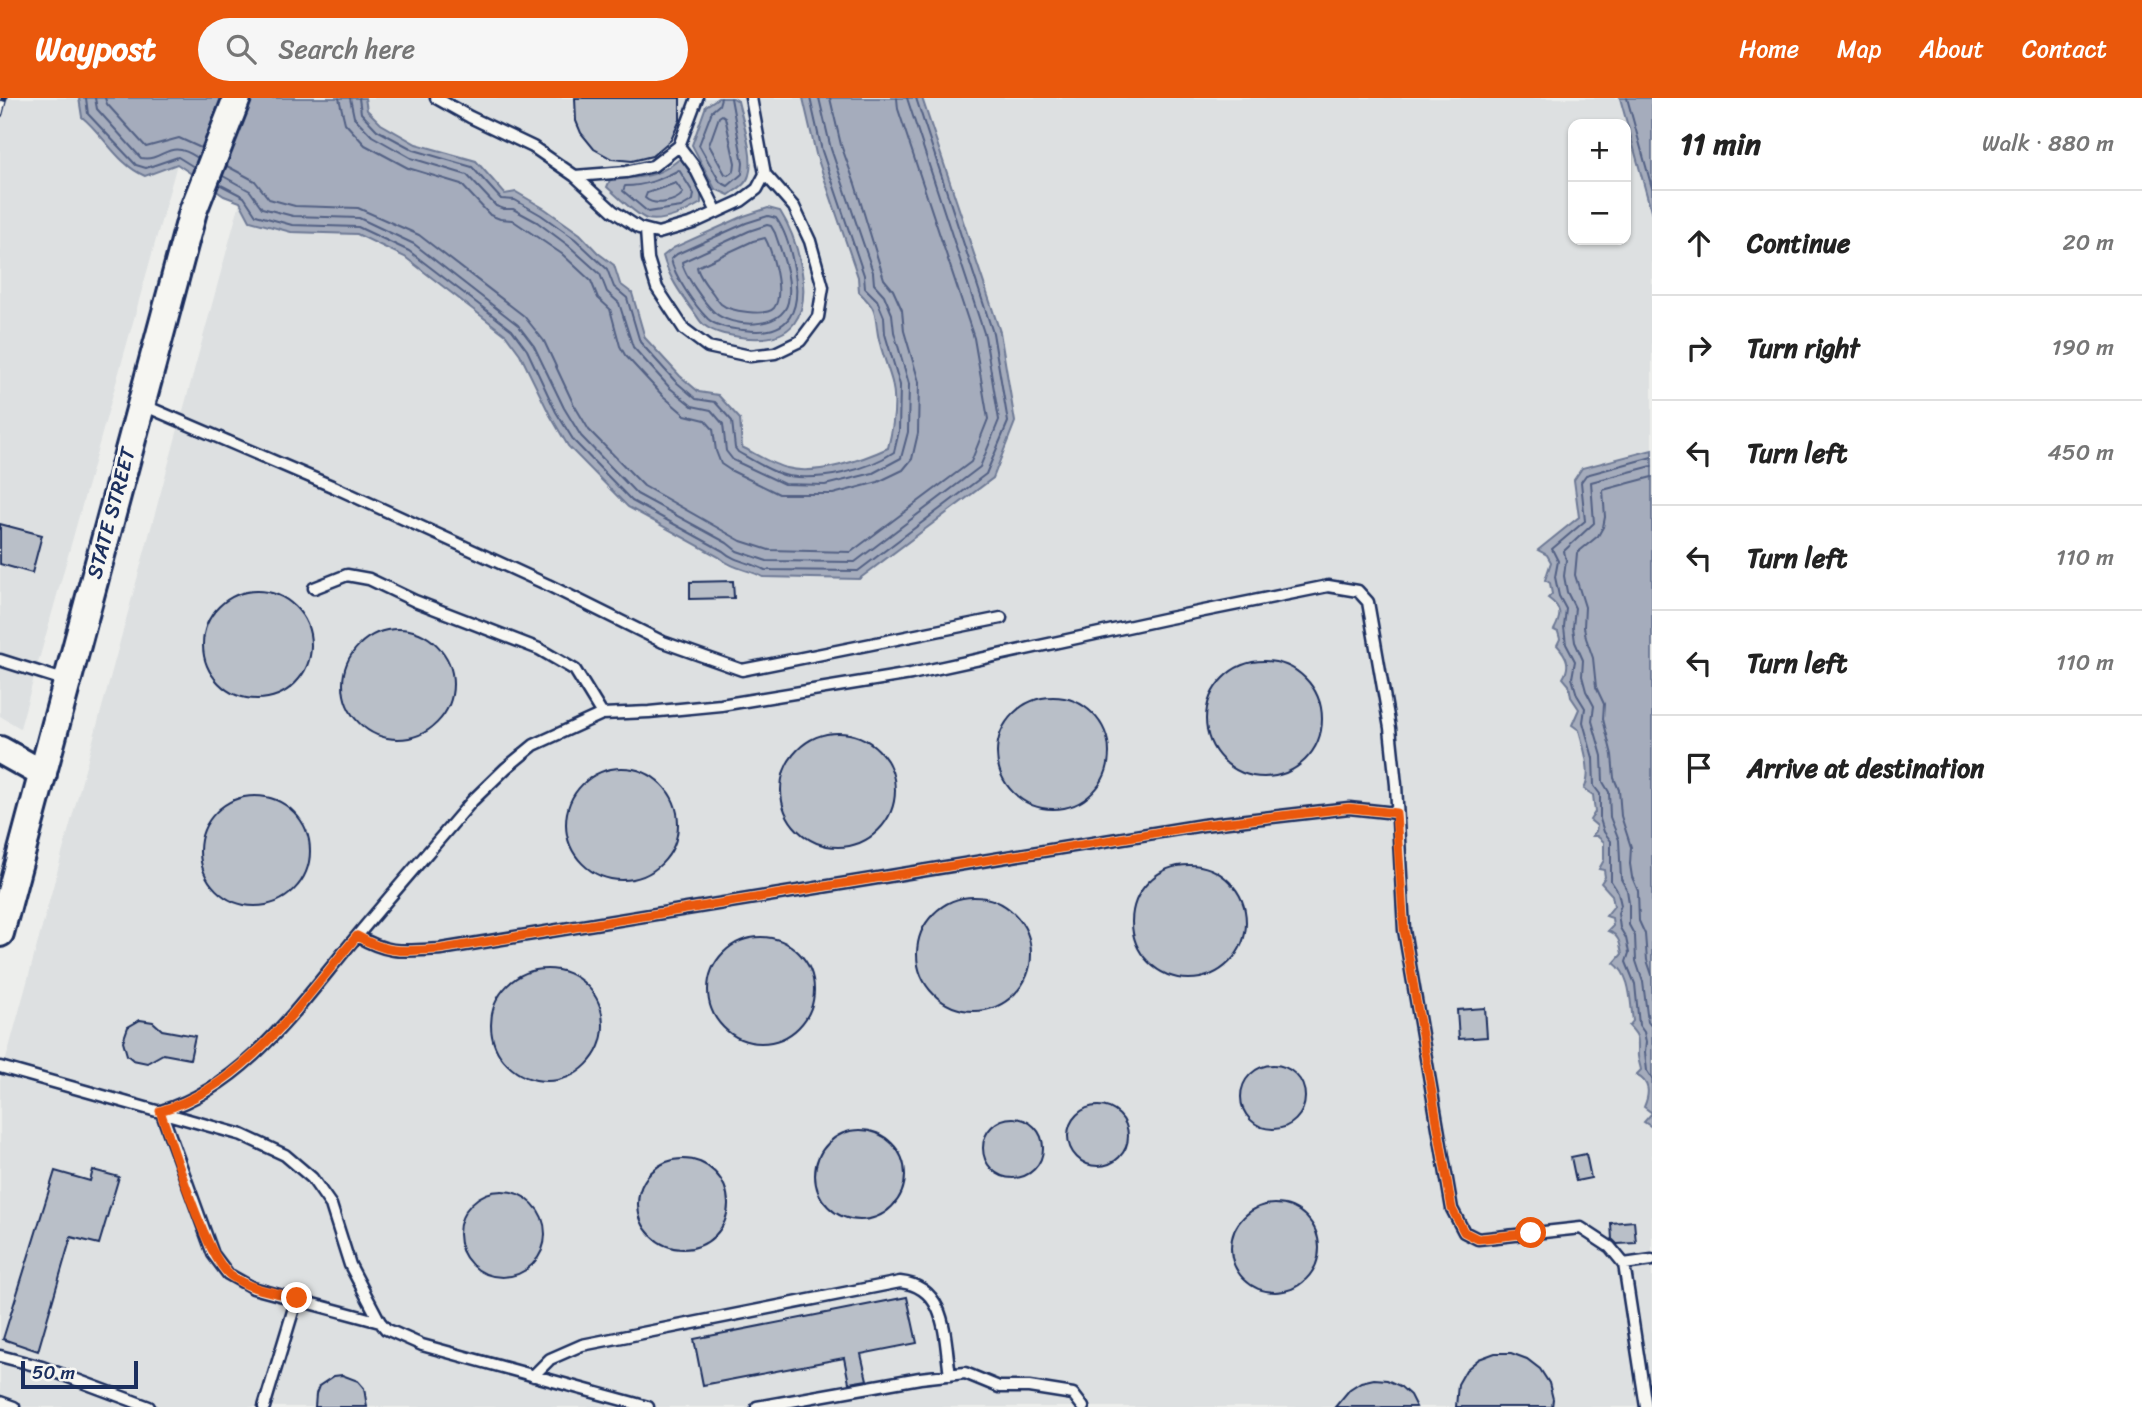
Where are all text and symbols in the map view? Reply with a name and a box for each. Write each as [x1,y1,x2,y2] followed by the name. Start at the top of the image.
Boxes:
[198,18,688,81] search box
[35,20,156,78] text: Waypost
[278,26,415,72] text: Search here
[1739,28,1799,70] text: Home
[1837,28,1881,70] text: Map
[1919,28,1984,70] text: About
[2022,28,2107,70] text: Contact
[222,30,260,68] icon: search
[1680,117,1761,171] text: 11 min
[1568,119,1631,245] map controls
[1568,119,1631,182] button: +
[1982,123,2114,164] text: Walk · 880 m
[1568,182,1631,245] button: −
[1747,220,1850,266] text: Continue
[2063,222,2114,263] text: 20 m
[1680,224,1718,262] icon: ahead
[1747,325,1860,371] text: Turn right
[2052,327,2114,368] text: 190 m
[1680,329,1718,367] icon: right
[1747,430,1847,476] text: Turn left
[2047,432,2114,473] text: 450 m
[1680,434,1718,472] icon: left
[75,442,147,583] street label: STATE STREET
[1747,535,1847,581] text: Turn left
[2056,537,2114,578] text: 110 m
[1680,539,1718,577] icon: left
[1747,640,1847,686] text: Turn left
[2056,642,2114,683] text: 110 m
[1680,644,1718,682] icon: left
[1747,745,1984,791] text: Arrive at destination
[1680,749,1718,787] icon: arrive
[1515,1217,1546,1248] route start
[281,1282,312,1313] route end
[32,1356,75,1389] text: 50 m
[21,1358,138,1390] scale bar

